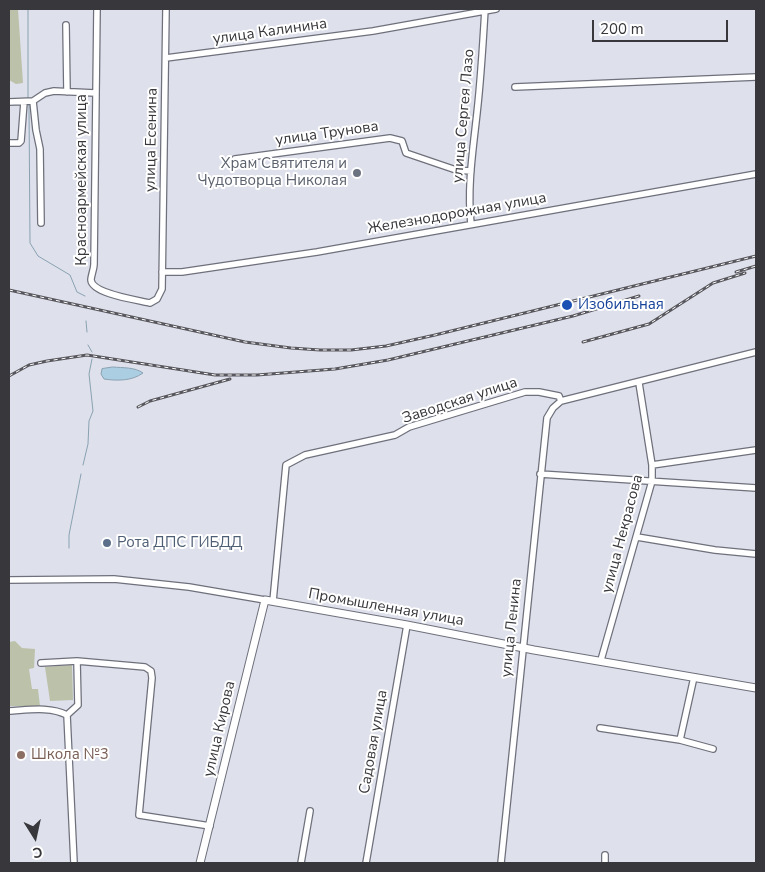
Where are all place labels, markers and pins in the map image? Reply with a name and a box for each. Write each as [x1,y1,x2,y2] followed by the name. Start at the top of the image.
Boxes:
[197,155,347,190] place label: Храм Святителя и Чудотворца Николая
[351,167,363,179] marker: Храм Святителя и Чудотворца Николая
[578,296,664,314] place label: Изобильная
[560,298,574,312] marker: Изобильная
[117,534,243,552] place label: Рота ДПС ГИБДД
[101,537,113,549] marker: Рота ДПС ГИБДД
[31,746,109,764] place label: Школа №3
[15,749,27,761] marker: Школа №3

